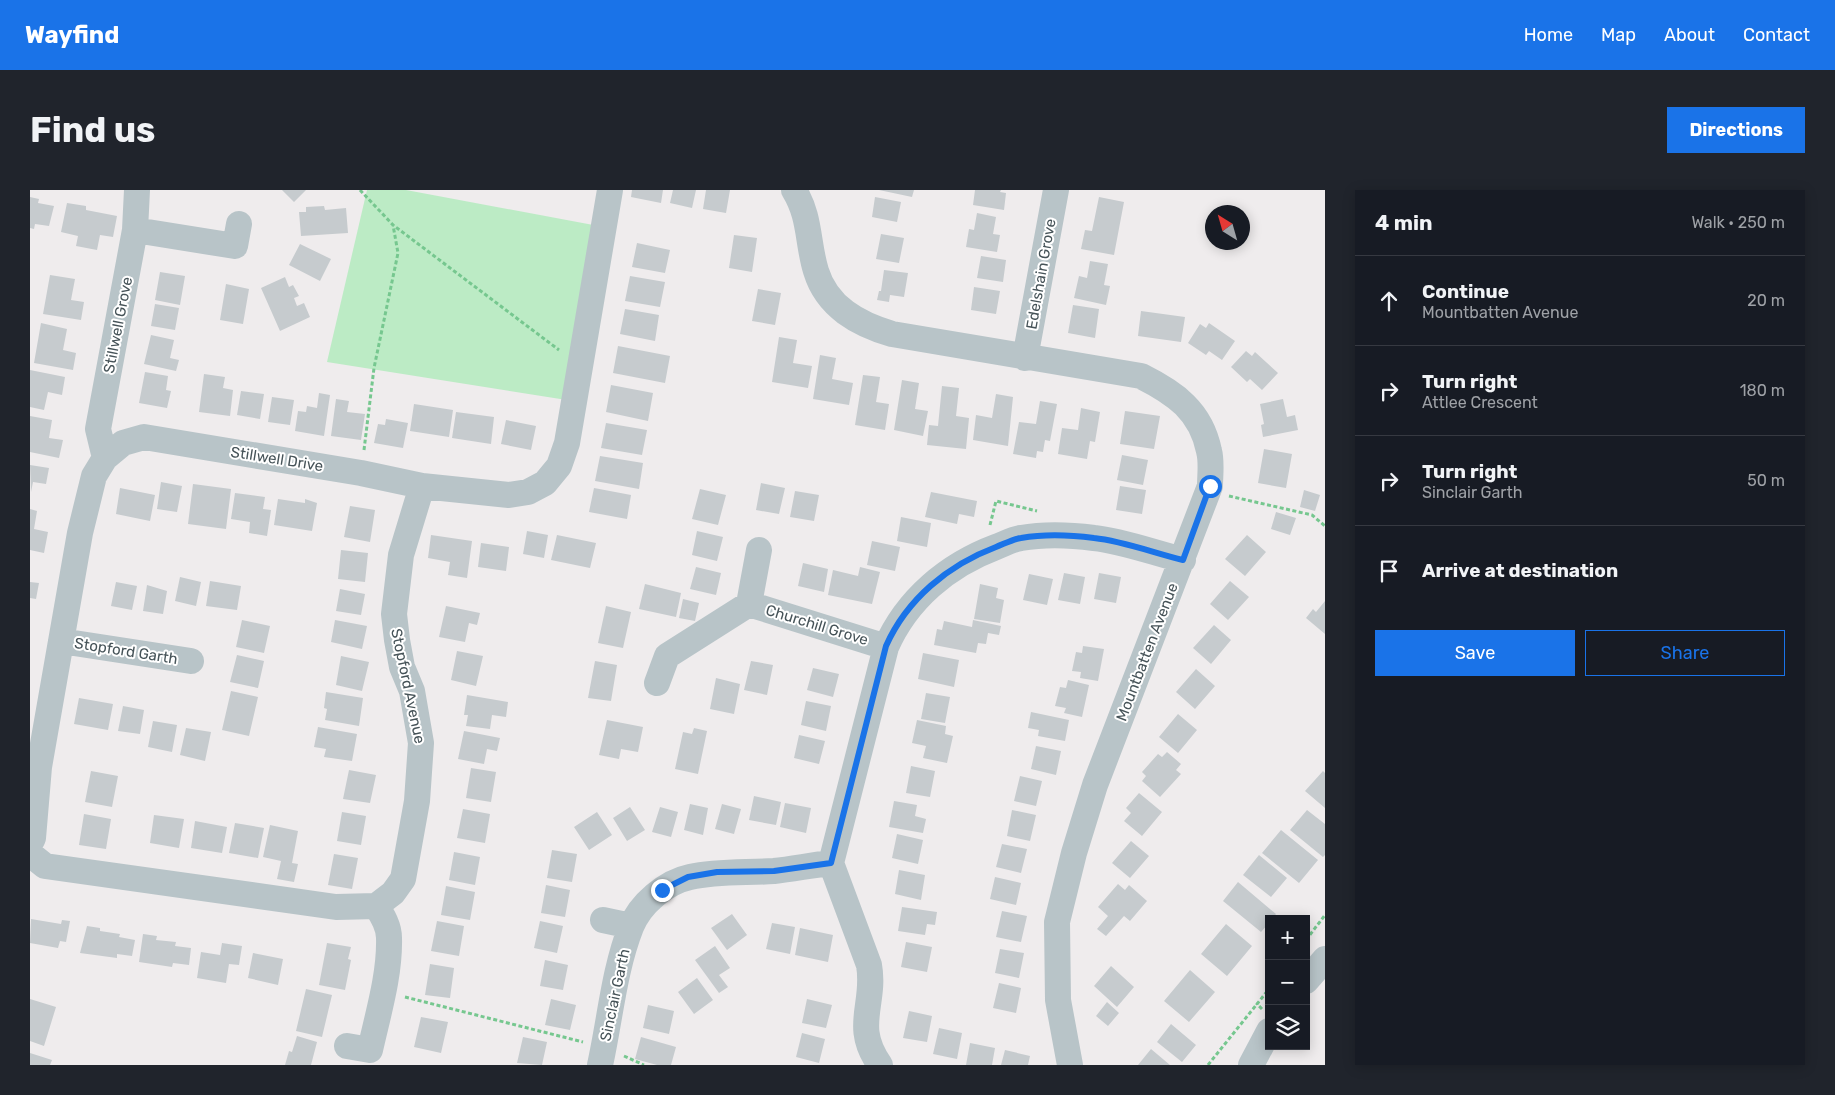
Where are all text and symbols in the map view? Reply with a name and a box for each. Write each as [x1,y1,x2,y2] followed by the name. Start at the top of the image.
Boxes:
[25,21,119,49] text: Wayfind
[1524,24,1573,46] text: Home
[1601,24,1636,46] text: Map
[1664,24,1715,46] text: About
[1743,24,1810,46] text: Contact
[1667,107,1805,153] button: Directions
[30,109,155,151] text: Find us
[1205,205,1250,250] north arrow
[1375,210,1433,235] text: 4 min
[1691,213,1785,232] text: Walk · 250 m
[1022,217,1060,331] street label: Edelshain Grove
[100,275,136,375] street label: Stillwell Grove
[1422,280,1509,303] text: Continue
[1375,287,1403,315] icon: ahead
[1747,291,1785,310] text: 20 m
[1422,303,1578,322] text: Mountbatten Avenue
[1422,370,1517,393] text: Turn right
[1375,377,1403,405] icon: right
[1740,381,1785,400] text: 180 m
[1422,393,1538,412] text: Attlee Crescent
[229,443,325,475] street label: Stillwell Drive
[1422,460,1517,483] text: Turn right
[1375,467,1403,495] icon: right
[1747,471,1785,490] text: 50 m
[1199,475,1222,498] route start
[1422,483,1522,502] text: Sinclair Garth
[1375,557,1403,585] icon: arrive
[1422,559,1618,582] text: Arrive at destination
[1112,580,1182,724] street label: Mountbatten Avenue
[764,601,870,649] street label: Churchill Grove
[387,627,429,745] street label: Stopford Avenue
[1375,630,1575,676] button: Save
[1585,630,1785,676] button: Share
[73,634,179,668] street label: Stopford Garth
[651,879,674,902] route end
[1265,915,1310,1050] map controls
[1265,915,1310,960] button: +
[596,947,634,1043] street label: Sinclair Garth
[1265,960,1310,1005] button: −
[1265,1005,1310,1050] button: layers

